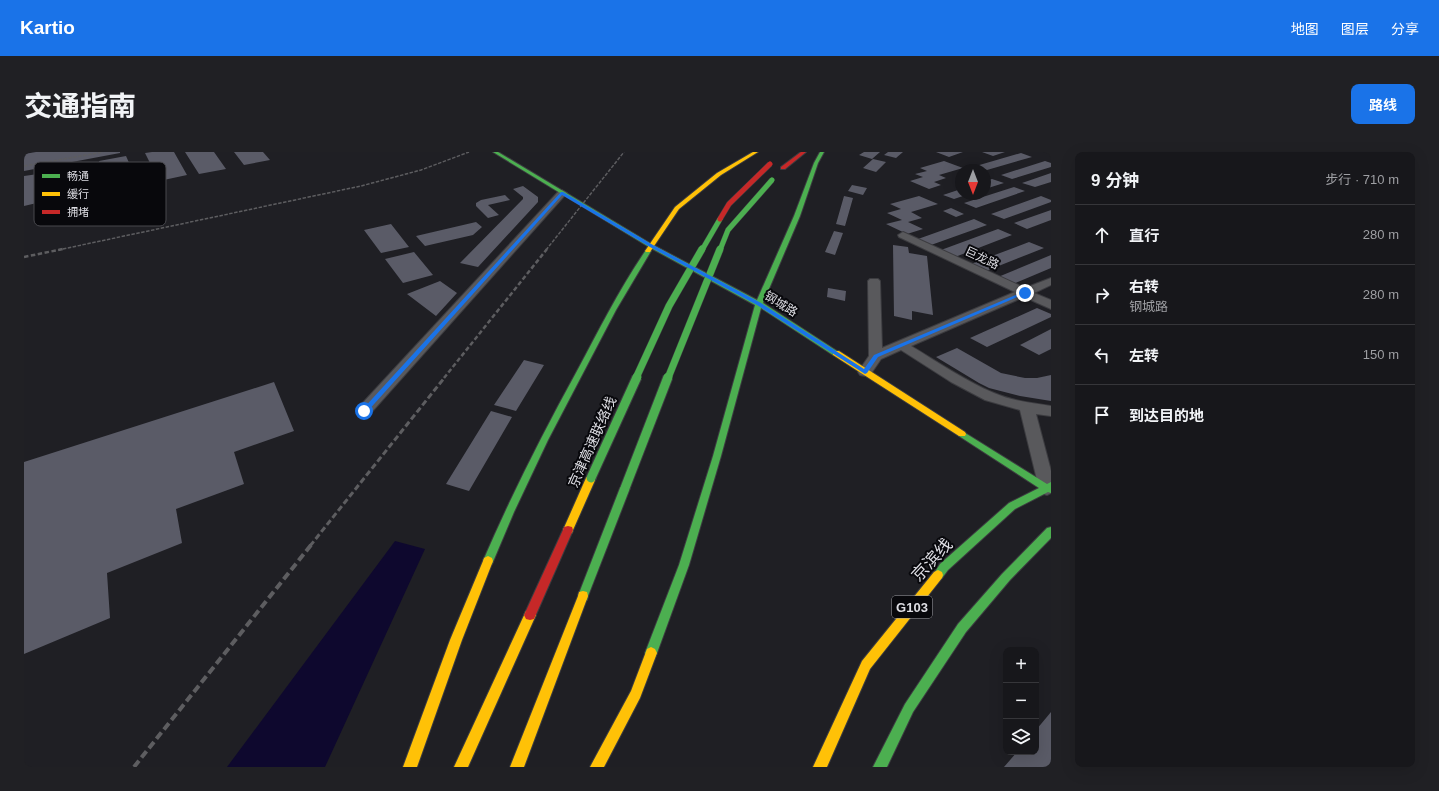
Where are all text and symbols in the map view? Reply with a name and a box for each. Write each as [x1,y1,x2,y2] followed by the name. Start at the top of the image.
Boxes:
[20,17,75,38] text: Kartio
[1291,21,1319,37] text: 地图
[1341,21,1369,37] text: 图层
[1391,21,1419,37] text: 分享
[1351,84,1415,124] button: 路线
[24,91,136,122] text: 交通指南
[34,162,166,226] legend
[955,164,991,200] north arrow
[67,170,89,182] text: 畅通
[1091,171,1139,190] text: 9 分钟
[1325,172,1399,187] text: 步行 · 710 m
[67,188,89,200] text: 缓行
[67,206,89,218] text: 拥堵
[1091,224,1113,246] icon: ahead
[1129,227,1159,244] text: 直行
[1363,227,1399,242] text: 280 m
[963,244,1001,272] street label: 巨龙路
[1129,278,1159,295] text: 右转
[1016,284,1034,302] route end
[1091,284,1113,306] icon: right
[1363,287,1399,302] text: 280 m
[762,289,800,319] street label: 钢城路
[1129,299,1168,314] text: 钢城路
[1091,344,1113,366] icon: left
[1129,347,1159,364] text: 左转
[1363,347,1399,362] text: 150 m
[565,394,619,490] street label: 京津高速联络线
[355,402,373,420] route start
[1091,404,1113,426] icon: arrive
[1129,407,1204,424] text: 到达目的地
[908,535,956,585] street label: 京滨线
[892,596,932,618] road number: G103
[1003,647,1039,755] map controls
[1003,647,1039,683] button: +
[1003,683,1039,719] button: −
[1003,719,1039,755] button: layers

